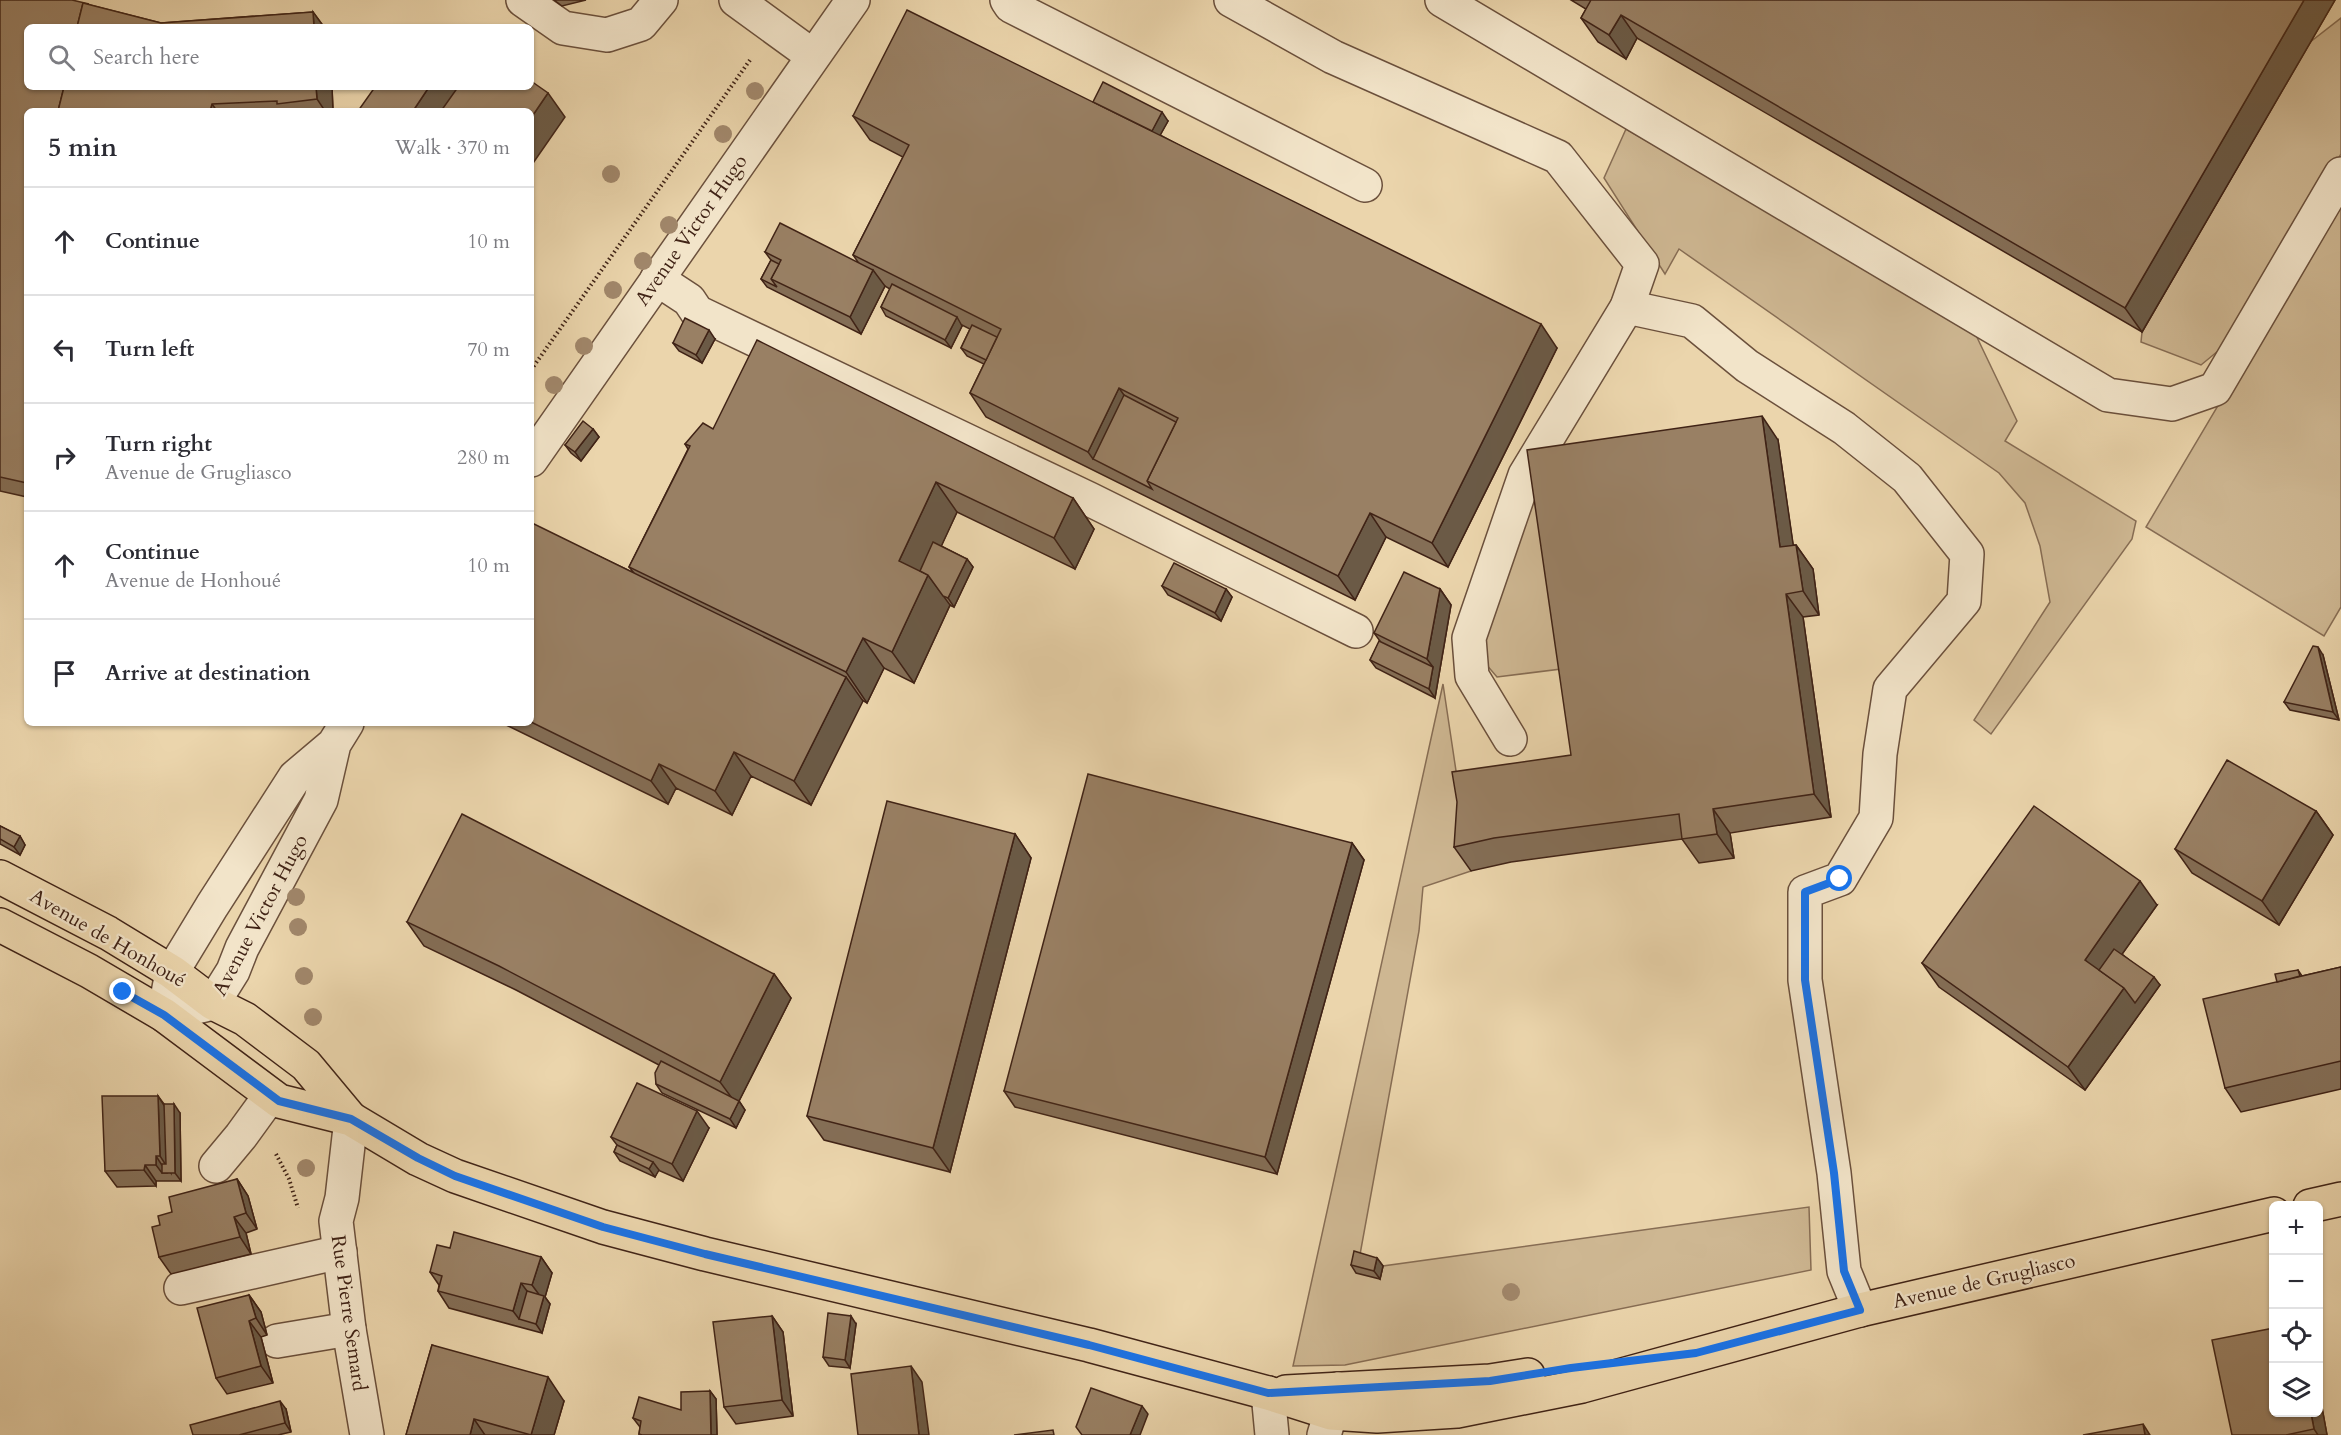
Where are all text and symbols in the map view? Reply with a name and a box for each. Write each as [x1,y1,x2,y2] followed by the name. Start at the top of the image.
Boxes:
[24,24,534,90] search box
[45,41,78,74] icon: search
[93,42,200,72] text: Search here
[48,130,117,165] text: 5 min
[395,134,510,161] text: Walk · 370 m
[629,149,754,311] street label: Avenue Victor Hugo
[48,225,81,258] icon: ahead
[105,226,200,256] text: Continue
[467,228,510,255] text: 10 m
[48,333,81,366] icon: left
[105,334,194,364] text: Turn left
[467,336,510,363] text: 70 m
[105,429,212,459] text: Turn right
[48,441,81,474] icon: right
[457,444,510,471] text: 280 m
[105,459,292,486] text: Avenue de Grugliasco
[105,537,200,567] text: Continue
[48,549,81,582] icon: ahead
[467,552,510,579] text: 10 m
[105,567,281,594] text: Avenue de Honhoué
[48,657,81,690] icon: arrive
[105,658,310,688] text: Arrive at destination
[206,829,314,1000] street label: Avenue Victor Hugo
[1826,865,1852,891] route start
[25,882,191,994] street label: Avenue de Honhoué
[109,978,135,1004] route end
[2269,1201,2323,1417] map controls
[2269,1201,2323,1255] button: +
[325,1233,373,1393] street label: Rue Pierre Semard
[1890,1247,2078,1315] street label: Avenue de Grugliasco
[2269,1255,2323,1309] button: −
[2269,1309,2323,1363] button: locate
[2269,1363,2323,1417] button: layers

